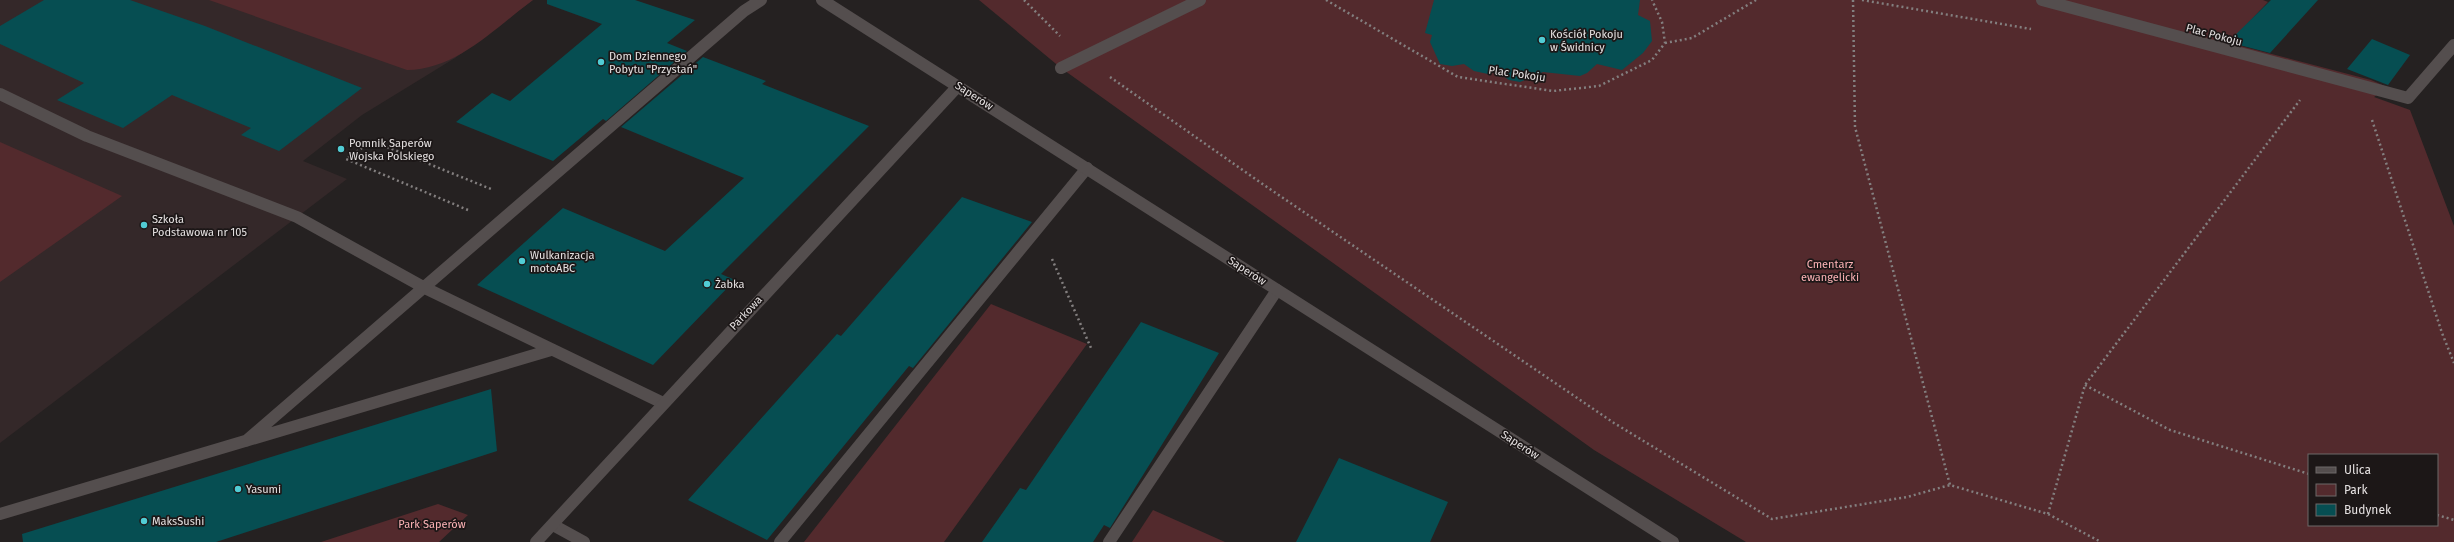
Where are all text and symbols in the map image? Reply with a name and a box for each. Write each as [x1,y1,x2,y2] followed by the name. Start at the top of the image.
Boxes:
[2185,21,2243,49] street label: Plac Pokoju
[1550,28,1623,54] place label: Kościół Pokoju w Świdnicy
[1537,35,1547,45] marker: Kościół Pokoju w Świdnicy
[609,50,697,76] place label: Dom Dziennego Pobytu "Przystań"
[596,57,606,67] marker: Dom Dziennego Pobytu "Przystań"
[1488,64,1546,84] street label: Plac Pokoju
[953,79,996,113] street label: Saperów
[349,137,435,163] place label: Pomnik Saperów Wojska Polskiego
[336,144,346,154] marker: Pomnik Saperów Wojska Polskiego
[152,213,247,239] place label: Szkoła Podstawowa nr 105
[139,220,149,230] marker: Szkoła Podstawowa nr 105
[530,249,595,275] place label: Wulkanizacja motoABC
[1226,254,1269,288] street label: Saperów
[517,256,527,266] marker: Wulkanizacja motoABC
[1801,258,1859,284] park label: Cmentarz ewangelicki
[715,277,745,291] place label: Żabka
[702,279,712,289] marker: Żabka
[727,293,765,333] street label: Parkowa
[1499,428,1542,462] street label: Saperów
[2308,454,2438,526] legend
[2344,463,2371,477] text: Ulica
[246,483,281,496] place label: Yasumi
[2344,483,2368,497] text: Park
[233,484,243,494] marker: Yasumi
[2344,503,2392,517] text: Budynek
[152,515,204,528] place label: MaksSushi
[139,516,149,526] marker: MaksSushi
[398,518,466,531] park label: Park Saperów

